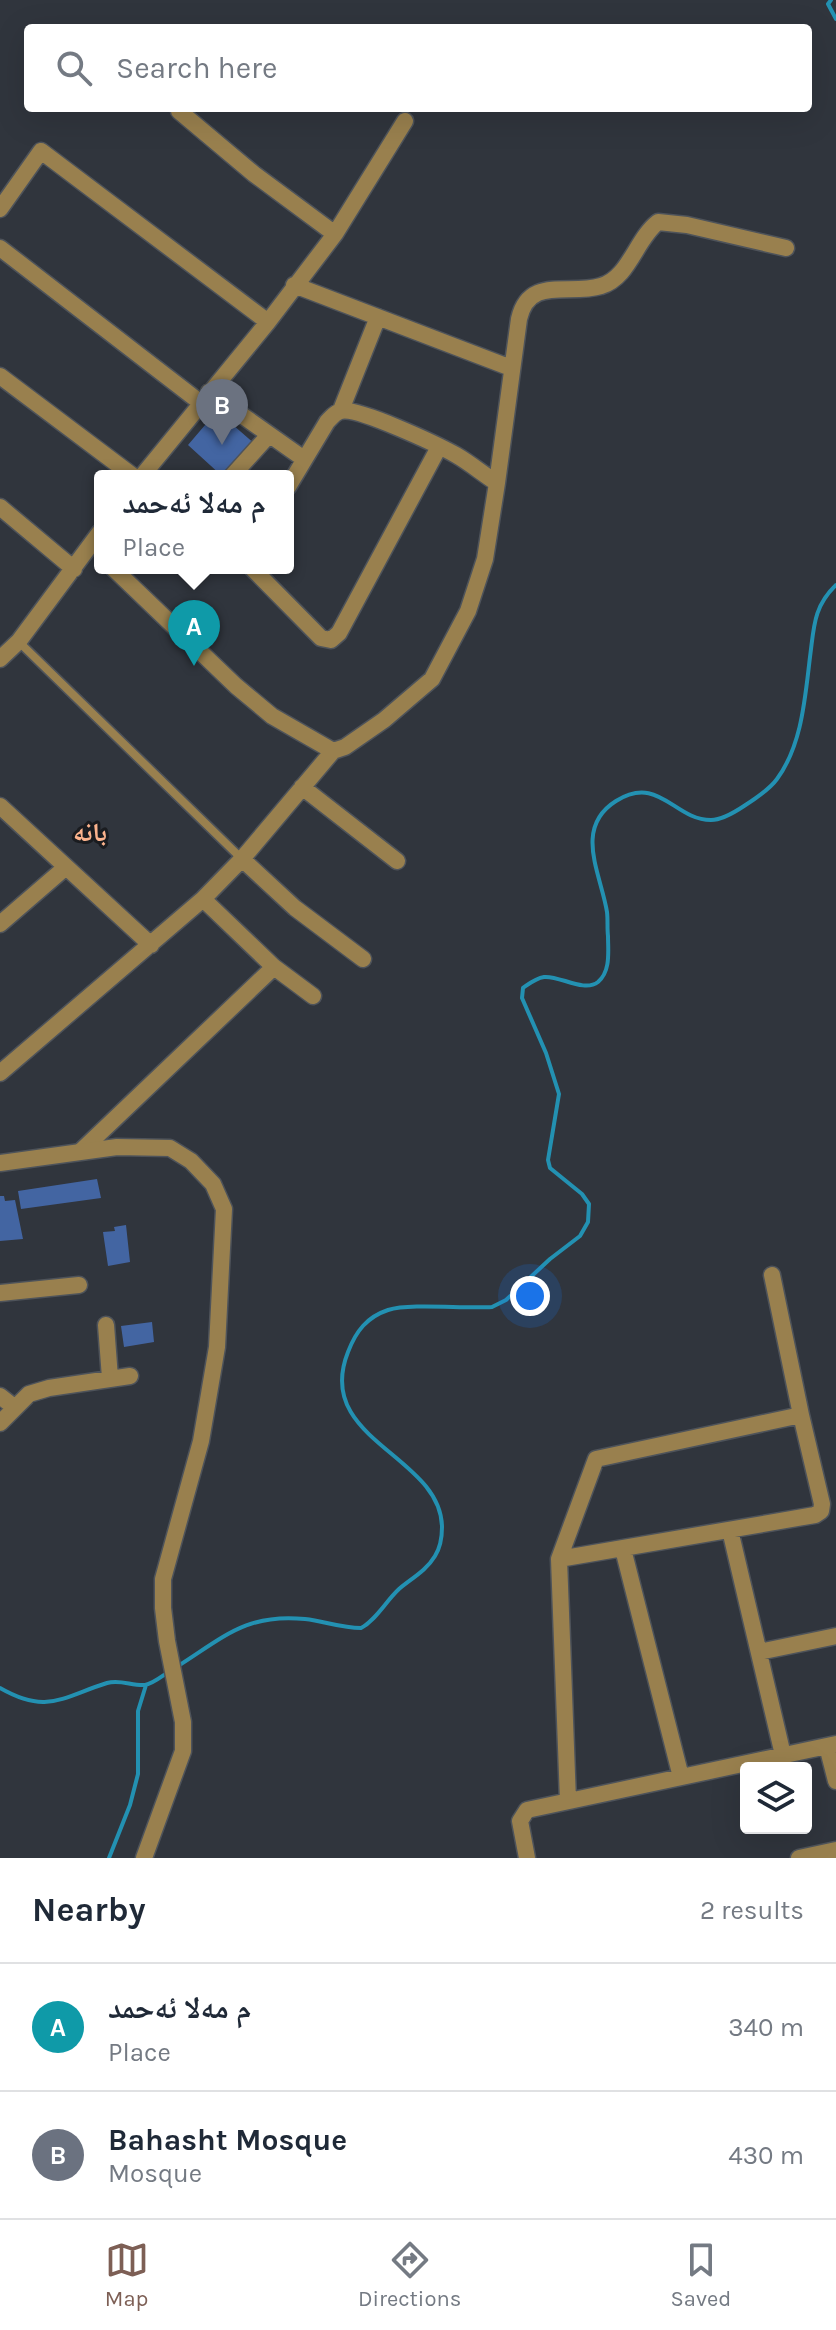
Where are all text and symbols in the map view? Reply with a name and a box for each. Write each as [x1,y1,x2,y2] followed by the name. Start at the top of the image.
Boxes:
[24,24,812,112] search box
[52,46,96,90] icon: search
[116,50,277,86] text: Search here
[196,379,248,445] pin: B
[94,470,294,574] popup
[122,485,266,521] text: م مەلا ئەحمد
[122,532,185,563] text: Place
[168,600,220,666] pin: A
[73,817,107,848] district label: بانە
[510,1276,550,1316] your location
[740,1762,812,1834] map controls
[740,1762,812,1834] button: layers
[32,1890,146,1930] text: Nearby
[700,1895,804,1926] text: 2 results
[108,1990,251,2026] text: م مەلا ئەحمد
[50,2012,66,2043] text: A
[728,2012,804,2043] text: 340 m
[108,2037,171,2068] text: Place
[108,2122,347,2158] text: Bahasht Mosque
[50,2140,66,2171] text: B
[728,2140,804,2171] text: 430 m
[108,2158,202,2189] text: Mosque
[105,2238,149,2312] tab: Map
[358,2238,461,2312] tab: Directions
[671,2238,731,2312] tab: Saved

